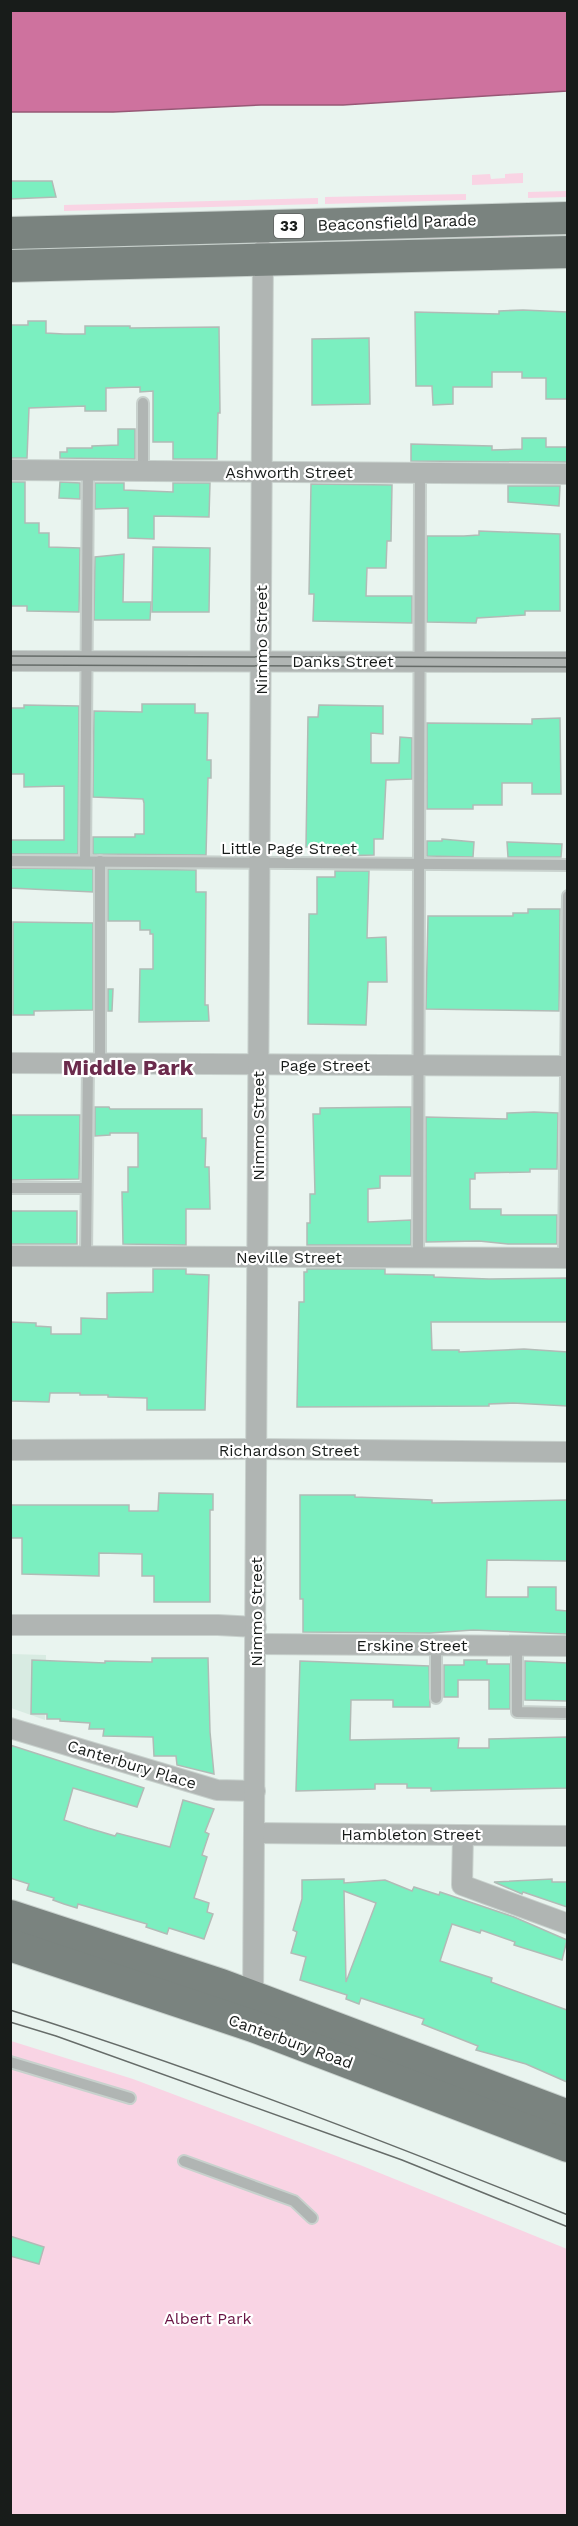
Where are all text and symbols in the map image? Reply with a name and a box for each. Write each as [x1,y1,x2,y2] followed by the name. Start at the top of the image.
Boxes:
[317,210,477,235] street label: Beaconsfield Parade
[274,214,304,238] road number: 33
[225,463,353,482] street label: Ashworth Street
[252,585,271,695] street label: Nimmo Street
[292,652,394,671] street label: Danks Street
[221,839,357,858] street label: Little Page Street
[63,1055,194,1080] district label: Middle Park
[280,1056,370,1075] street label: Page Street
[249,1071,268,1181] street label: Nimmo Street
[236,1248,342,1267] street label: Neville Street
[219,1441,360,1460] street label: Richardson Street
[247,1557,266,1667] street label: Nimmo Street
[357,1636,468,1655] street label: Erskine Street
[65,1736,199,1793] street label: Canterbury Place
[341,1825,481,1844] street label: Hambleton Street
[226,2010,356,2073] street label: Canterbury Road
[164,2309,252,2328] park label: Albert Park

